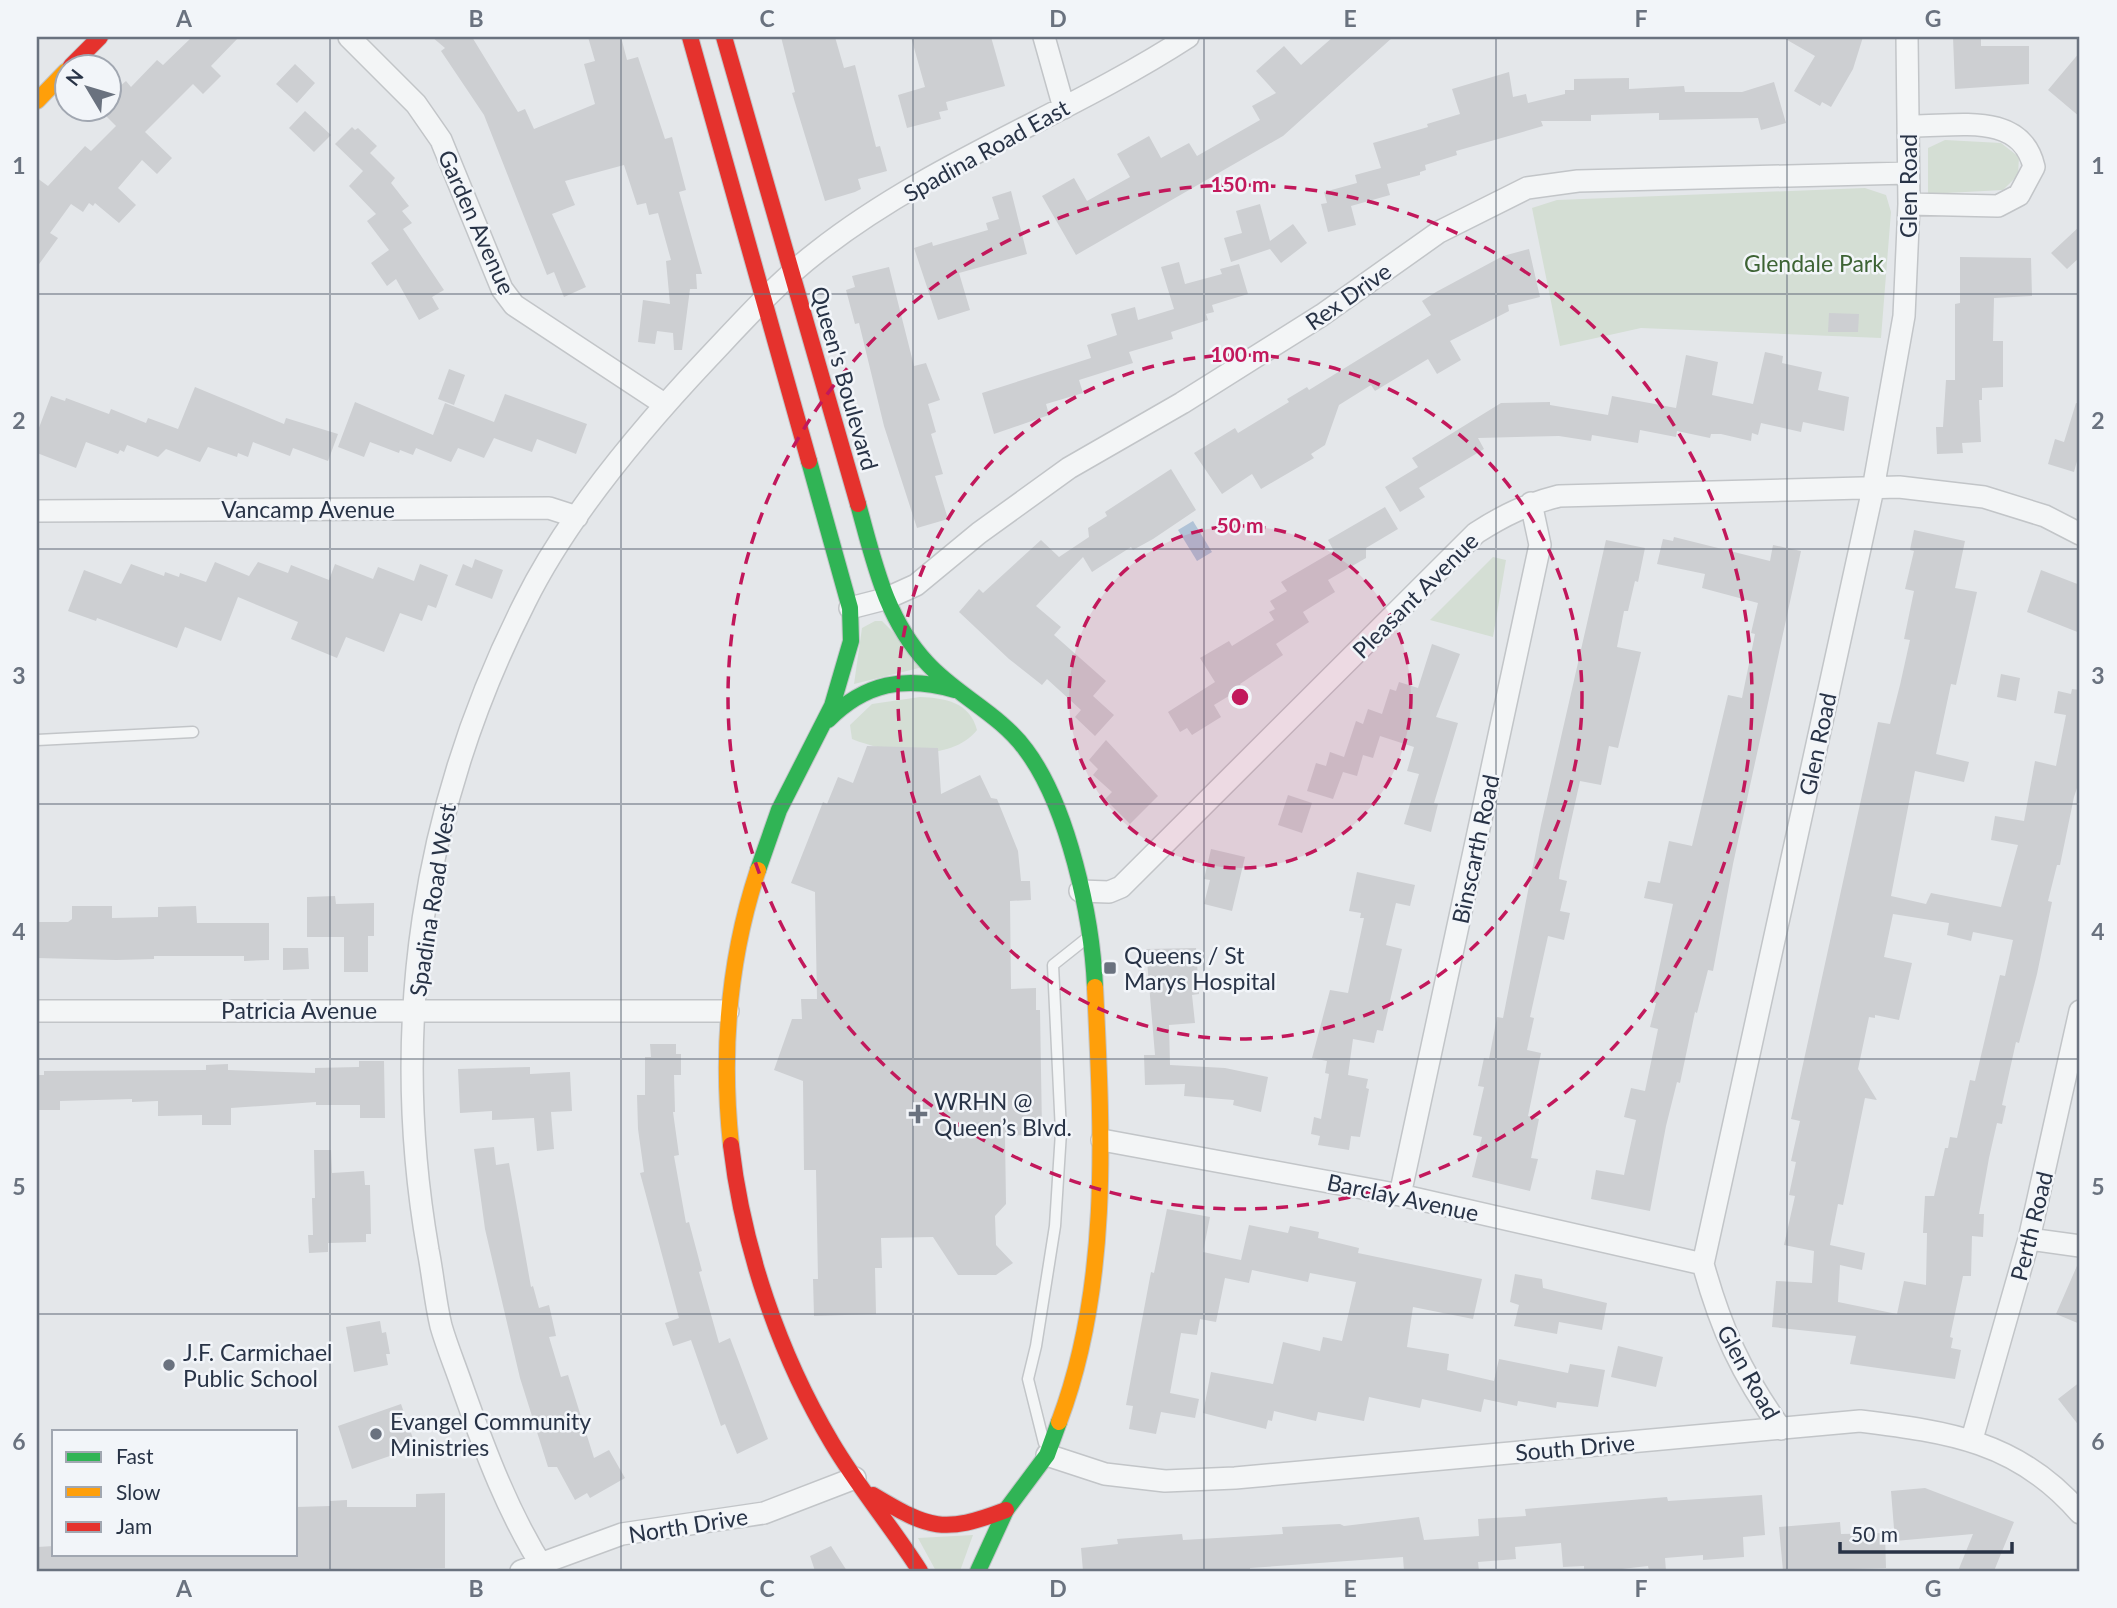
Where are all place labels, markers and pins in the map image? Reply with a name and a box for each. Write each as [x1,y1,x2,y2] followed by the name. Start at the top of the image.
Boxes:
[1228,685,1252,709] centre of rings
[1124,941,1276,995] place label: Queens / St Marys Hospital
[1102,960,1118,976] marker: Queens / St Marys Hospital
[934,1087,1072,1141] place label: WRHN @ Queen’s Blvd.
[908,1104,928,1124] marker: WRHN @ Queen’s Blvd.
[183,1338,333,1392] place label: J.F. Carmichael Public School
[161,1357,177,1373] marker: J.F. Carmichael Public School
[390,1407,591,1461] place label: Evangel Community Ministries
[368,1426,384,1442] marker: Evangel Community Ministries

